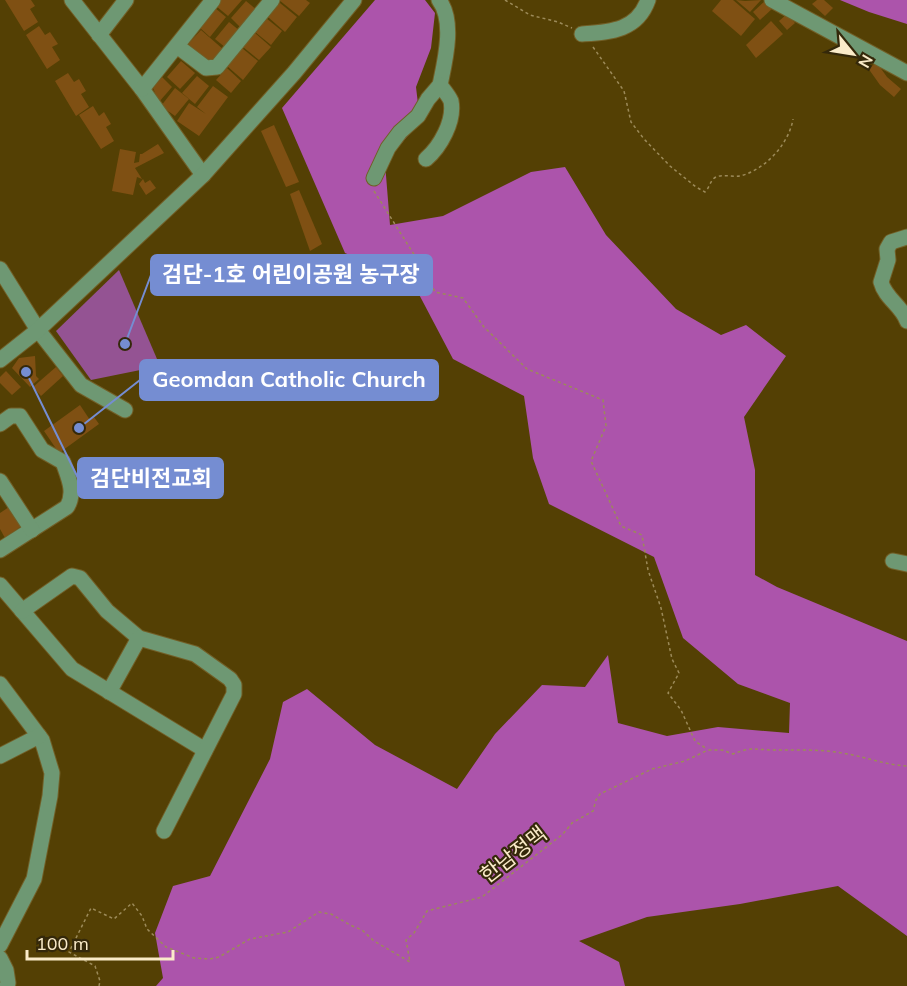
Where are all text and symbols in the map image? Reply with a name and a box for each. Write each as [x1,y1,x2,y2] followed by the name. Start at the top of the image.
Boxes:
[823,24,883,84] north arrow
[854,51,878,72] text: N
[151,255,432,295] callout: 검단-1호 어린이공원 농구장
[162,260,420,288] text: 검단-1호 어린이공원 농구장
[140,360,438,400] callout: Geomdan Catholic Church
[152,365,426,393] text: Geomdan Catholic Church
[78,458,223,498] callout: 검단비전교회
[90,464,212,492] text: 검단비전교회
[475,820,551,888] street label: 한남정맥
[27,923,172,961] scale bar
[36,932,89,955] text: 100 m

